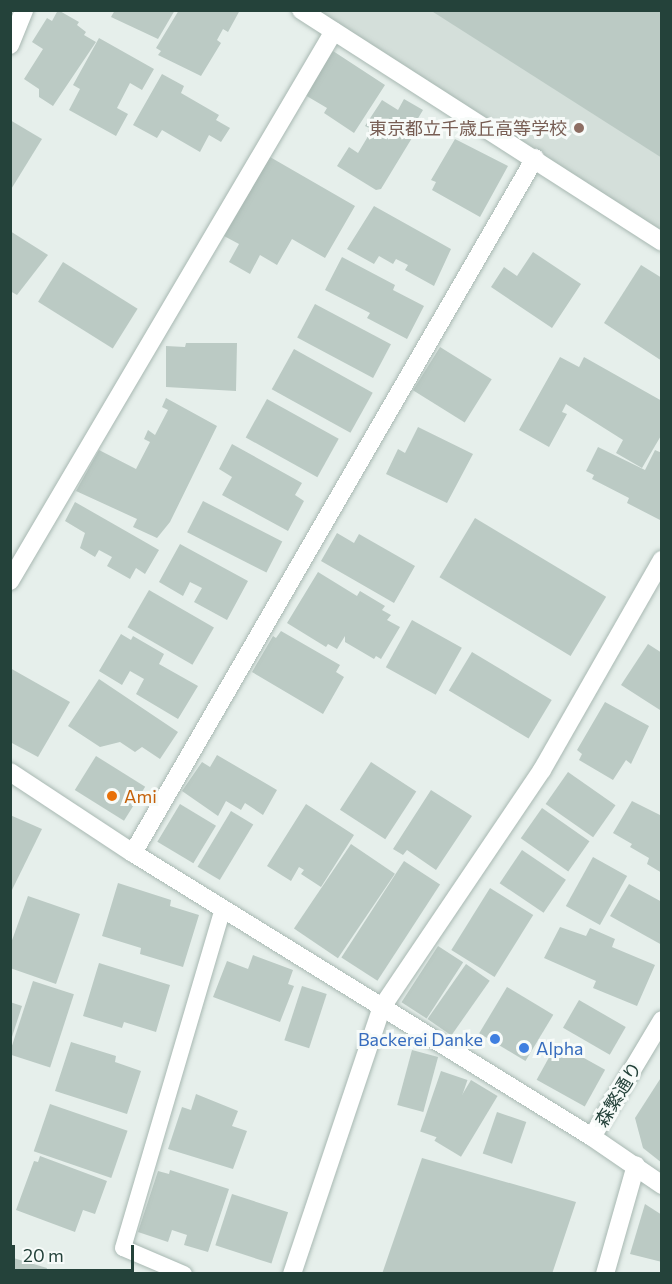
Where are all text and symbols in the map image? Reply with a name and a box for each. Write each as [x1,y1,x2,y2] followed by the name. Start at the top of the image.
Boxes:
[369,117,567,139] place label: 東京都立千歳丘高等学校
[572,121,586,135] marker: 東京都立千歳丘高等学校
[124,785,157,807] place label: Ami
[105,789,119,803] marker: Ami
[358,1028,483,1050] place label: Backerei Danke
[488,1032,502,1046] marker: Backerei Danke
[536,1037,583,1059] place label: Alpha
[517,1041,531,1055] marker: Alpha
[590,1058,646,1130] street label: 森繁通り
[15,1233,136,1271] scale bar
[23,1244,64,1266] text: 20 m

